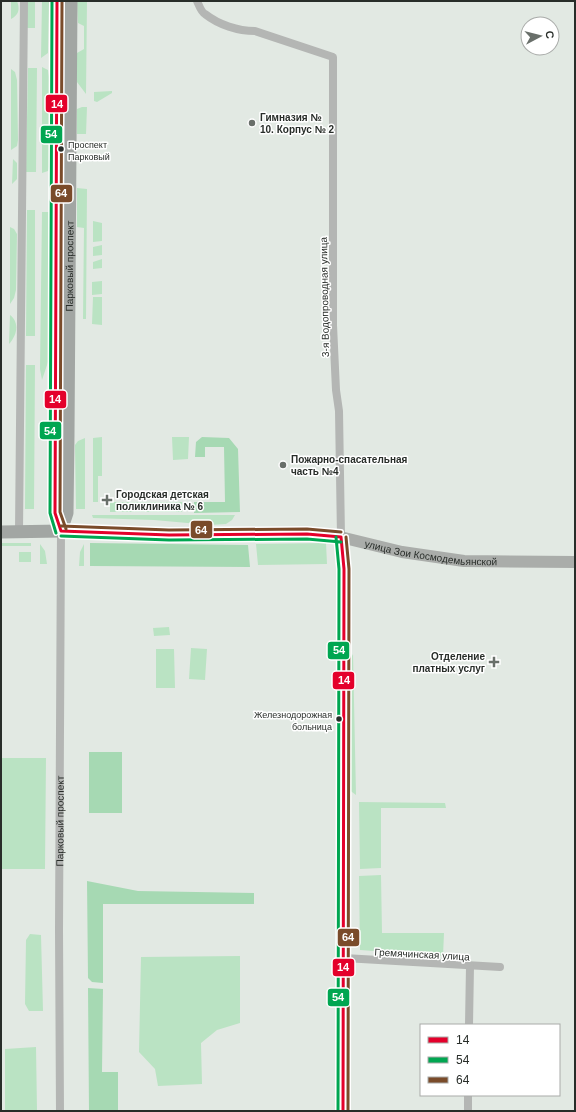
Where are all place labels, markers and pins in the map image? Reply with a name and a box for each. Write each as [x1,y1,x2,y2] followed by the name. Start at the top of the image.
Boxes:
[260,112,335,135] place label: Гимназия № 10. Корпус № 2
[247,118,257,128] marker: Гимназия № 10. Корпус № 2
[68,140,110,162] place label: Проспект Парковый
[56,144,66,154] marker: Проспект Парковый
[291,454,407,477] place label: Пожарно-спасательная часть №4
[278,460,288,470] marker: Пожарно-спасательная часть №4
[116,489,209,512] place label: Городская детская поликлиника № 6
[101,494,113,506] marker: Городская детская поликлиника № 6
[412,651,485,674] place label: Отделение платных услуг
[488,656,500,668] marker: Отделение платных услуг
[254,710,332,732] place label: Железнодорожная больница
[334,714,344,724] marker: Железнодорожная больница

